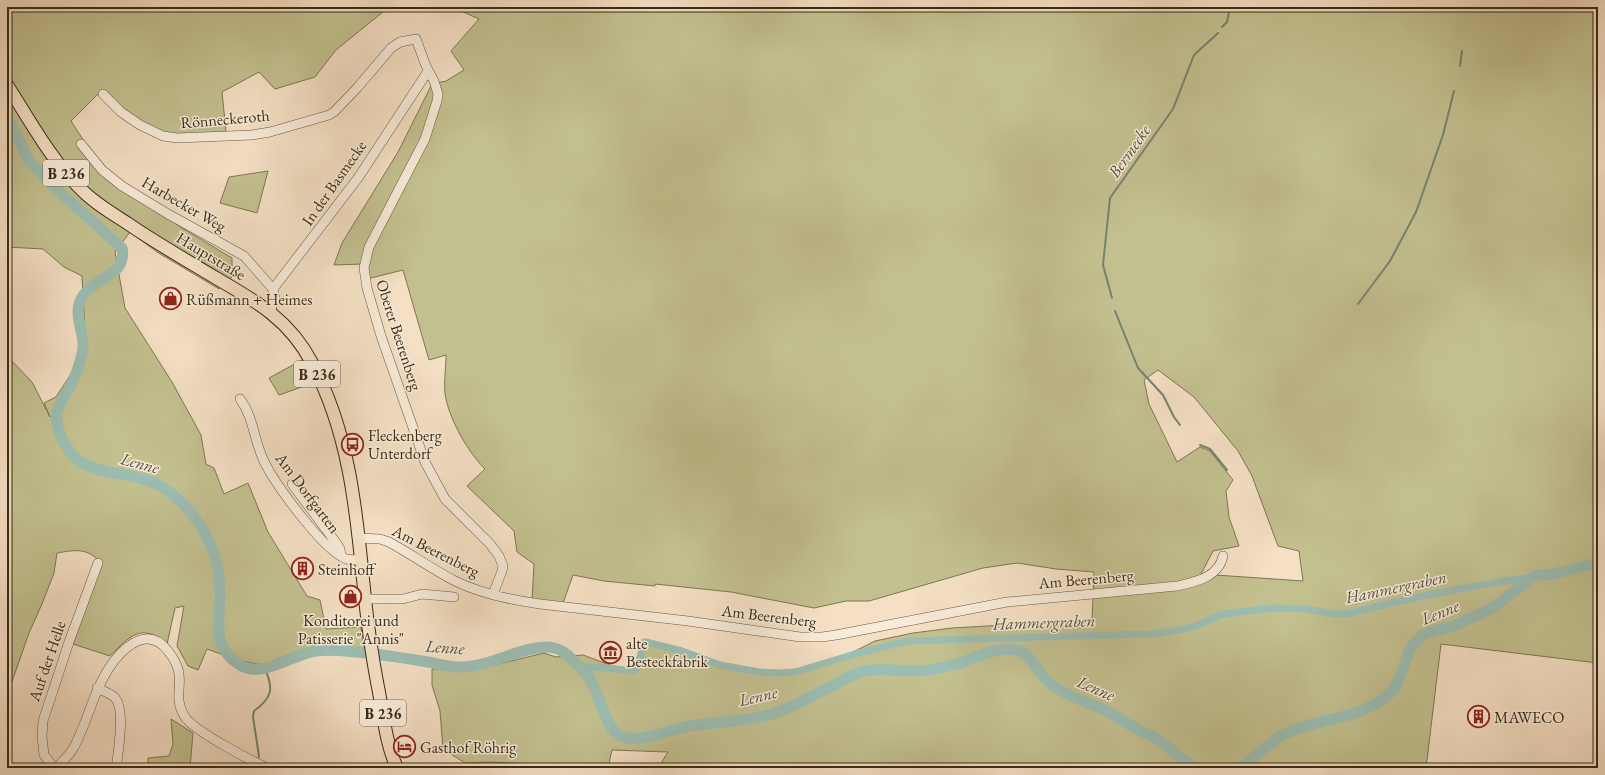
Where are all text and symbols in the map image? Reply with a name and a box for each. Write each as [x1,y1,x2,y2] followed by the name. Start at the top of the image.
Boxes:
[180,105,270,133] street label: Rönneckeroth
[1102,120,1155,183] water label: Bermecke
[297,136,371,230] street label: In der Basmecke
[43,160,89,186] road number: B 236
[138,171,231,237] street label: Harbecker Weg
[172,227,250,285] street label: Hauptstraße
[371,277,427,394] street label: Oberer Beerenberg
[157,286,183,312] shop icon: Rüßmann + Heimes
[186,289,312,310] place label: Rüßmann + Heimes
[294,361,340,387] road number: B 236
[368,425,443,464] place label: Fleckenberg Unterdorf
[339,431,365,457] bus stop icon: Fleckenberg Unterdorf
[117,447,162,479] water label: Lenne
[270,448,345,538] street label: Am Dorfgarten
[388,520,484,582] street label: Am Beerenberg
[290,556,316,582] building icon: Steinhoff
[318,559,376,580] place label: Steinhoff
[1037,564,1135,594] street label: Am Beerenberg
[1342,566,1449,609] water label: Hammergraben
[338,584,364,610] shop icon: Konditorei und Patisserie "Annis"
[1417,594,1462,630] water label: Lenne
[719,600,819,632] street label: Am Beerenberg
[991,609,1096,635] water label: Hammergraben
[298,610,404,649] place label: Konditorei und Patisserie "Annis"
[23,618,71,705] street label: Auf der Helle
[626,633,708,672] place label: alte Besteckfabrik
[424,635,465,659] water label: Lenne
[598,639,624,665] museum icon: alte Besteckfabrik
[1073,670,1118,706] water label: Lenne
[736,681,780,711] water label: Lenne
[360,700,406,726] road number: B 236
[1465,704,1491,730] building icon: MAWECO
[1494,707,1565,728] place label: MAWECO
[392,734,418,760] hotel icon: Gasthof Röhrig
[420,737,517,758] place label: Gasthof Röhrig

